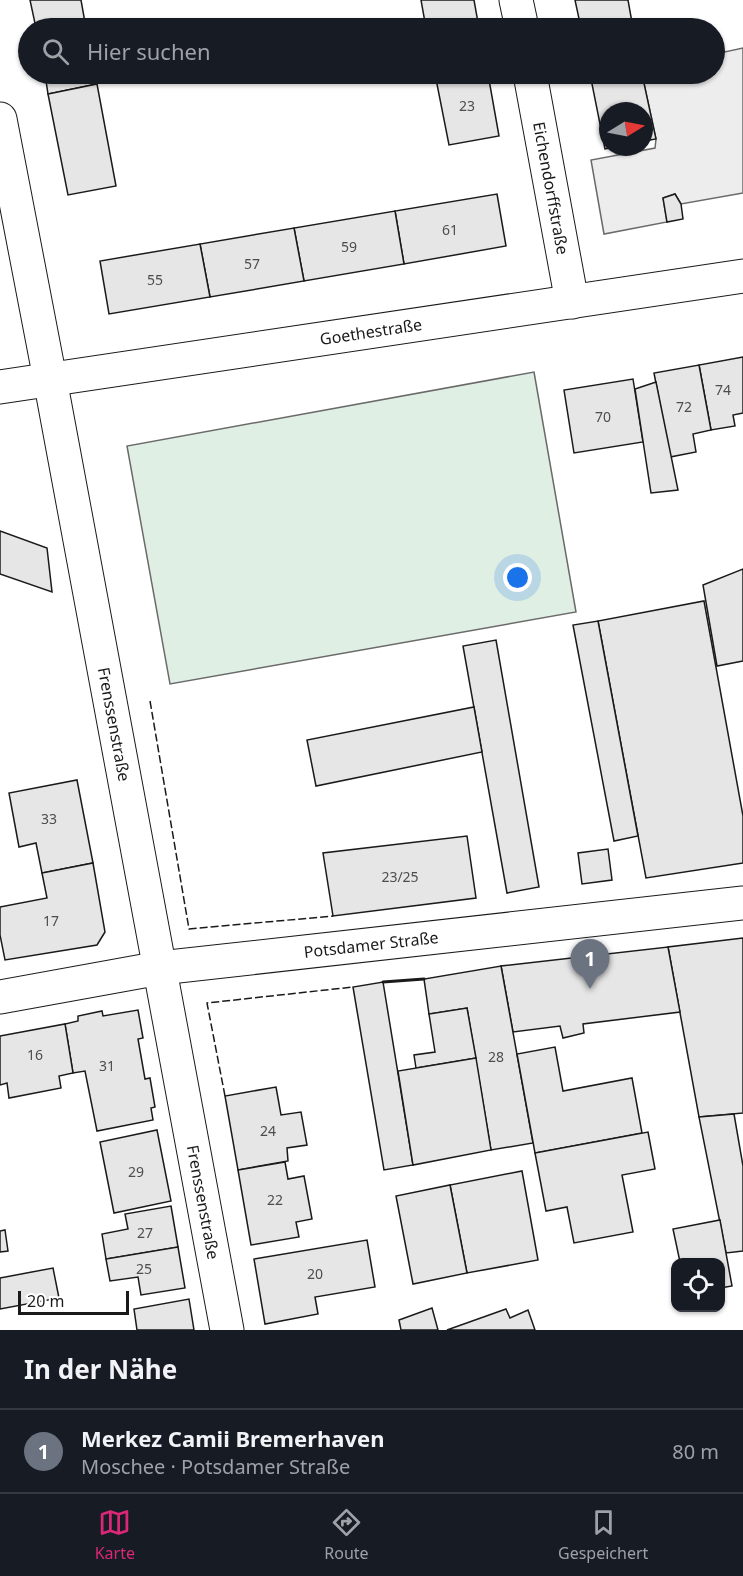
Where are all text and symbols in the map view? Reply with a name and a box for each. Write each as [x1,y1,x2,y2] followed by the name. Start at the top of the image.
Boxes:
[18,18,725,84] search box
[39,35,72,68] icon: search
[87,36,211,66] text: Hier suchen
[459,96,475,115] house number: 23
[599,102,653,156] north arrow
[528,120,574,256] street label: Eichendorffstraße
[442,220,458,239] house number: 61
[341,237,357,256] house number: 59
[244,254,260,273] house number: 57
[147,270,163,289] house number: 55
[318,313,423,350] street label: Goethestraße
[715,380,731,399] house number: 74
[676,397,692,416] house number: 72
[595,407,611,426] house number: 70
[503,563,532,592] your location
[93,665,136,783] street label: Frenssenstraße
[41,809,57,828] house number: 33
[381,867,419,886] house number: 23/25
[43,911,59,930] house number: 17
[303,926,440,963] street label: Potsdamer Straße
[570,940,610,989] pin: 1
[27,1045,43,1064] house number: 16
[488,1047,504,1066] house number: 28
[99,1056,115,1075] house number: 31
[260,1121,276,1140] house number: 24
[182,1143,225,1261] street label: Frenssenstraße
[128,1162,144,1181] house number: 29
[267,1190,283,1209] house number: 22
[137,1223,153,1242] house number: 27
[671,1258,725,1312] map controls
[671,1258,725,1312] button: locate
[136,1259,152,1278] house number: 25
[307,1264,323,1283] house number: 20
[18,1288,129,1316] scale bar
[27,1290,64,1312] text: 20 m
[24,1351,177,1387] text: In der Nähe
[81,1423,385,1453] text: Merkez Camii Bremerhaven
[38,1438,49,1465] text: 1
[672,1438,719,1465] text: 80 m
[81,1453,350,1480] text: Moschee · Potsdamer Straße
[95,1506,135,1564] tab: Karte
[324,1506,369,1564] tab: Route
[558,1506,648,1564] tab: Gespeichert

